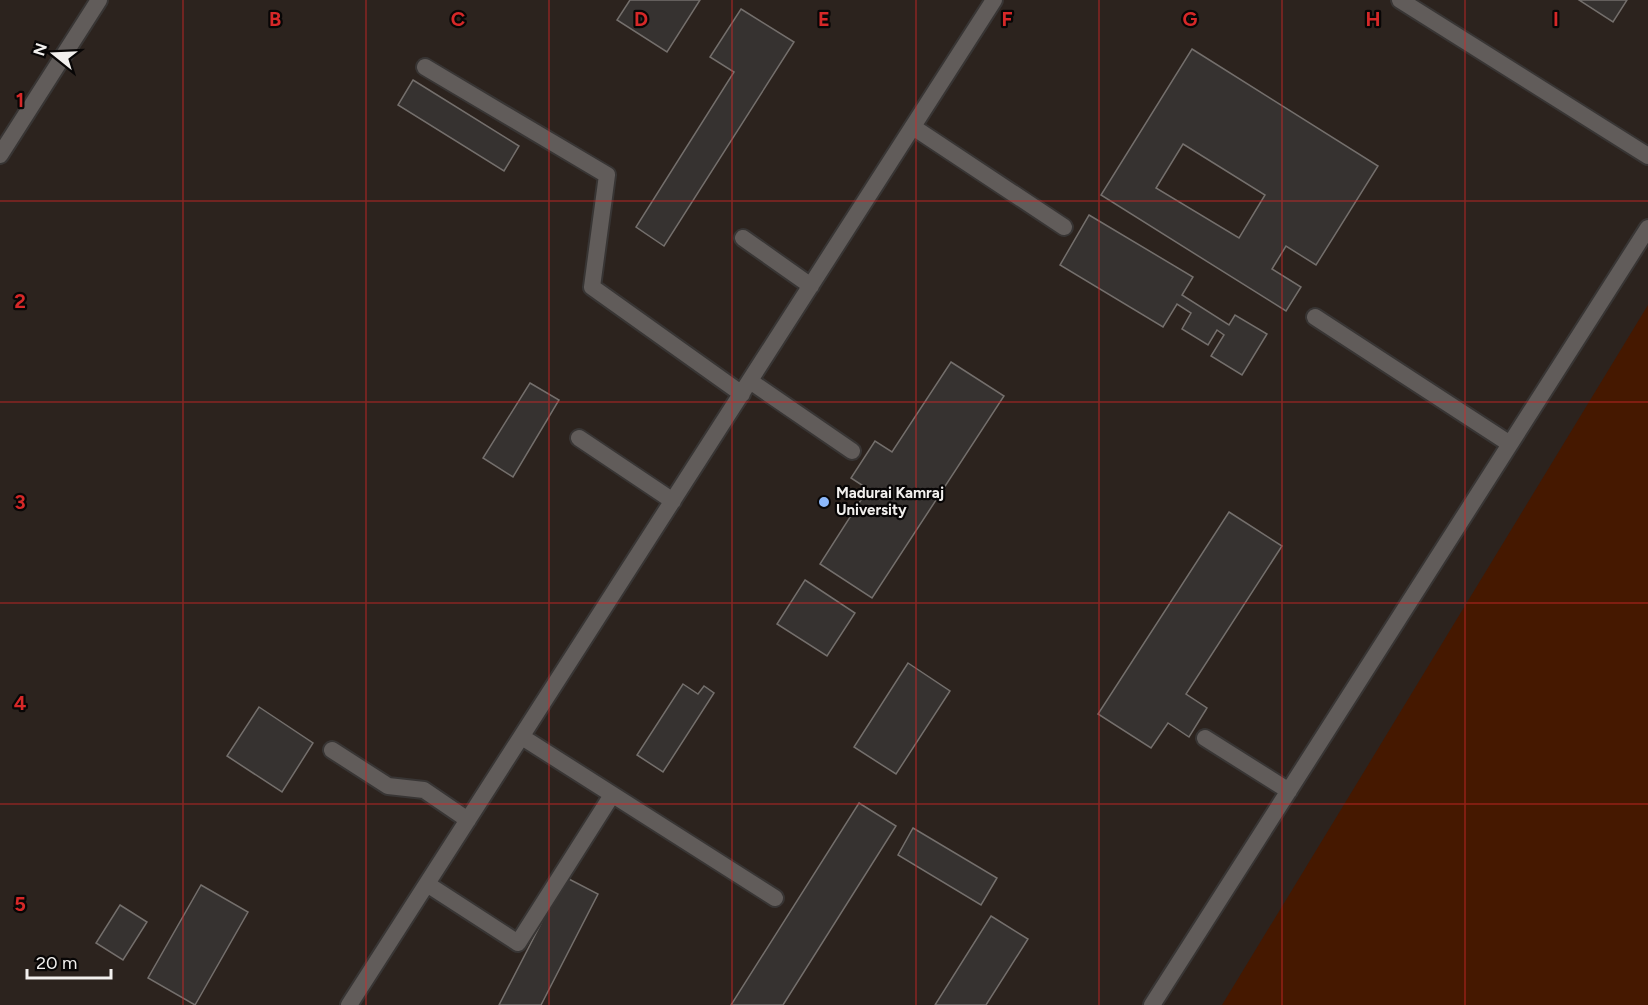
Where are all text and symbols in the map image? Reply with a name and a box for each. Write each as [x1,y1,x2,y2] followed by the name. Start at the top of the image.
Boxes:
[269,7,281,31] text: B
[451,7,465,31] text: C
[634,7,648,31] text: D
[818,7,830,31] text: E
[1001,7,1013,31] text: F
[1183,7,1198,31] text: G
[1366,7,1381,31] text: H
[1553,7,1559,31] text: I
[24,24,84,84] north arrow
[29,41,51,58] text: N
[16,88,24,112] text: 1
[14,289,26,313] text: 2
[836,484,944,519] place label: Madurai Kamraj University
[14,490,26,514] text: 3
[817,495,831,509] marker: Madurai Kamraj University
[14,691,27,715] text: 4
[14,892,26,916] text: 5
[27,942,111,980] scale bar
[36,952,77,974] text: 20 m

